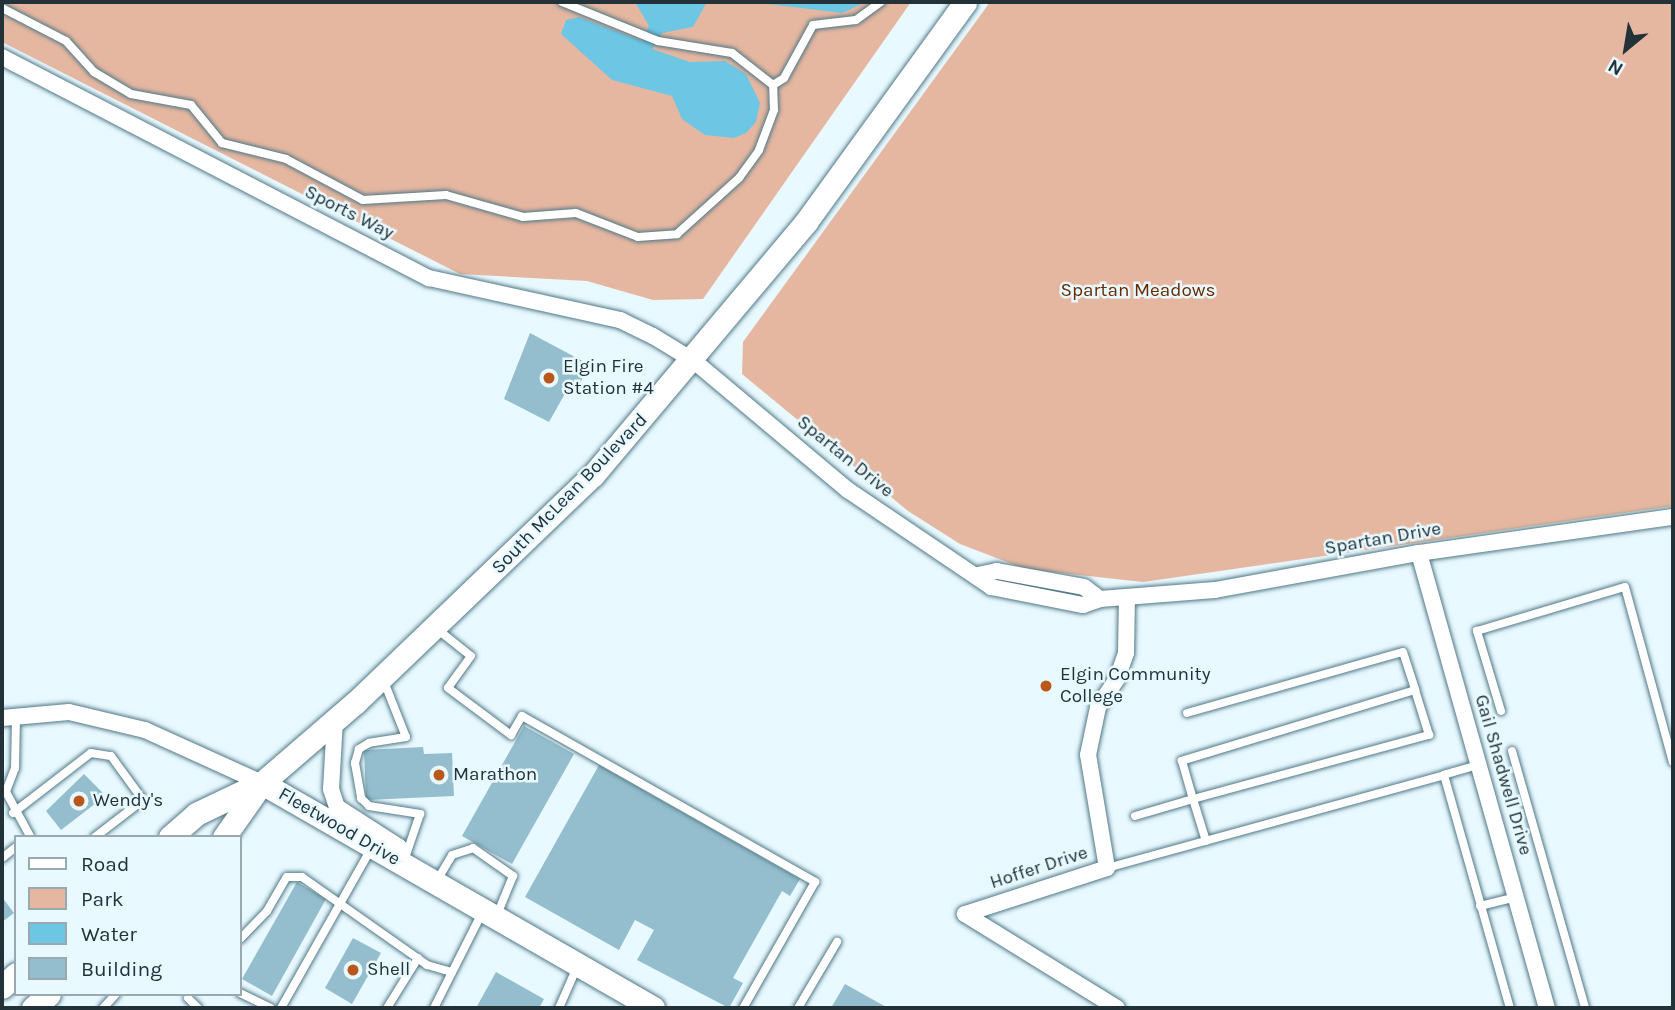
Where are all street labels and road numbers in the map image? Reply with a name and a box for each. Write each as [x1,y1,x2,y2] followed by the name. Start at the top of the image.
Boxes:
[301,181,397,245] street label: Sports Way
[487,409,653,579] street label: South McLean Boulevard
[792,411,898,503] street label: Spartan Drive
[1323,518,1443,560] street label: Spartan Drive
[1469,692,1537,858] street label: Gail Shadwell Drive
[274,783,404,871] street label: Fleetwood Drive
[987,841,1091,895] street label: Hoffer Drive

